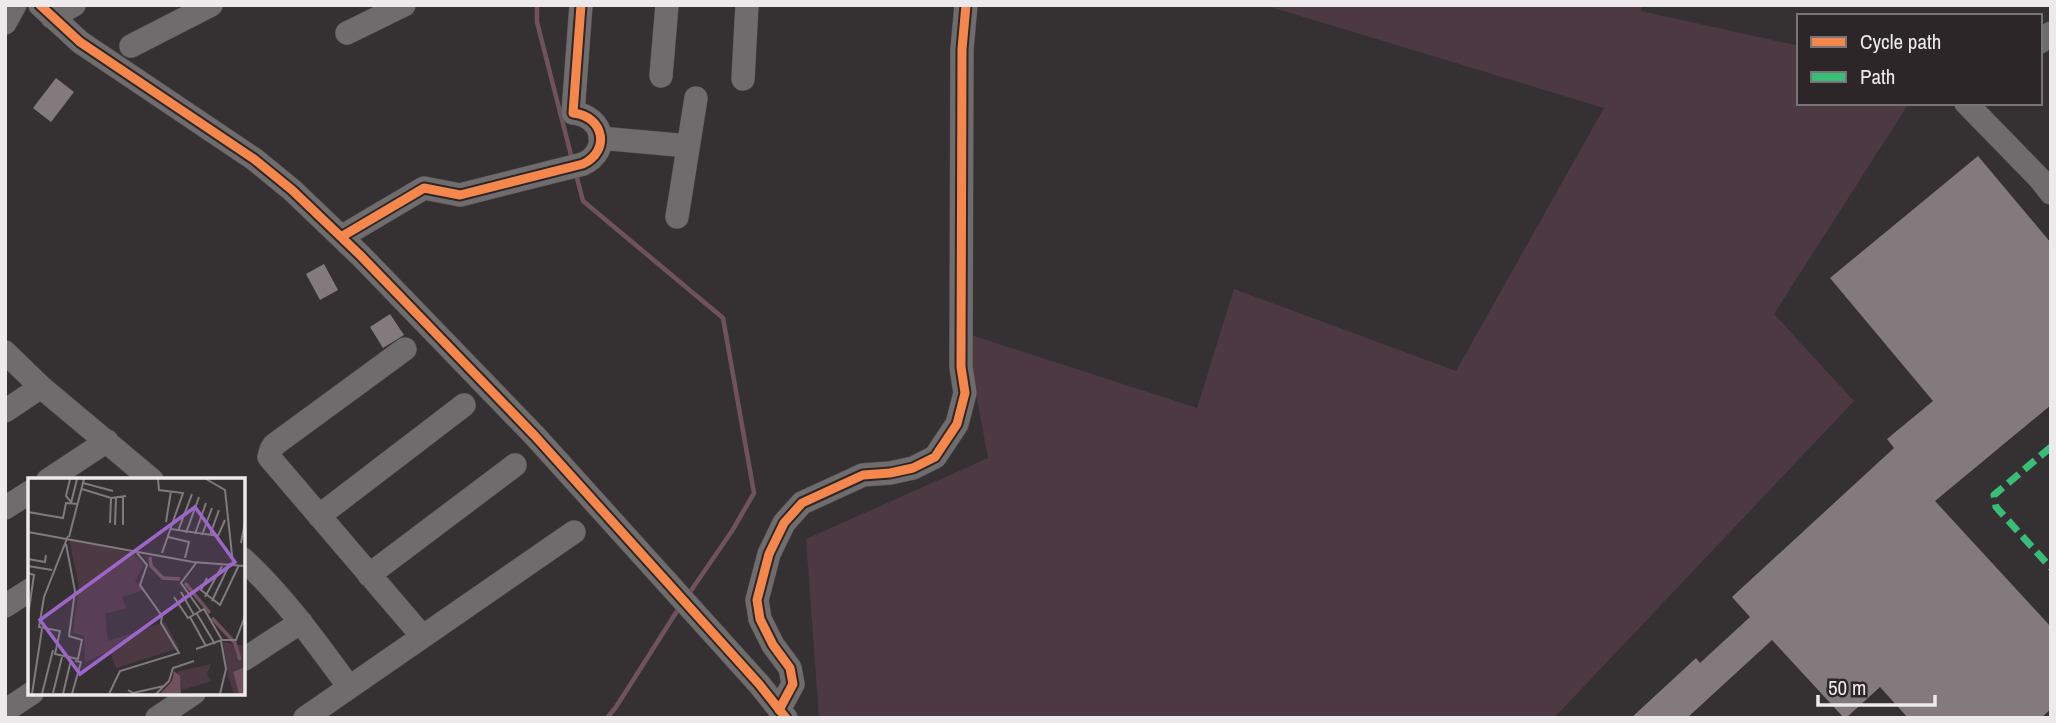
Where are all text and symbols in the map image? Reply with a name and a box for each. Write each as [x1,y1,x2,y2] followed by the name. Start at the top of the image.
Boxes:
[1797,14,2042,105] legend
[1860,27,1941,56] text: Cycle path
[1860,62,1895,91] text: Path
[28,478,245,695] inset map
[1818,664,1935,708] scale bar
[1828,673,1866,702] text: 50 m

